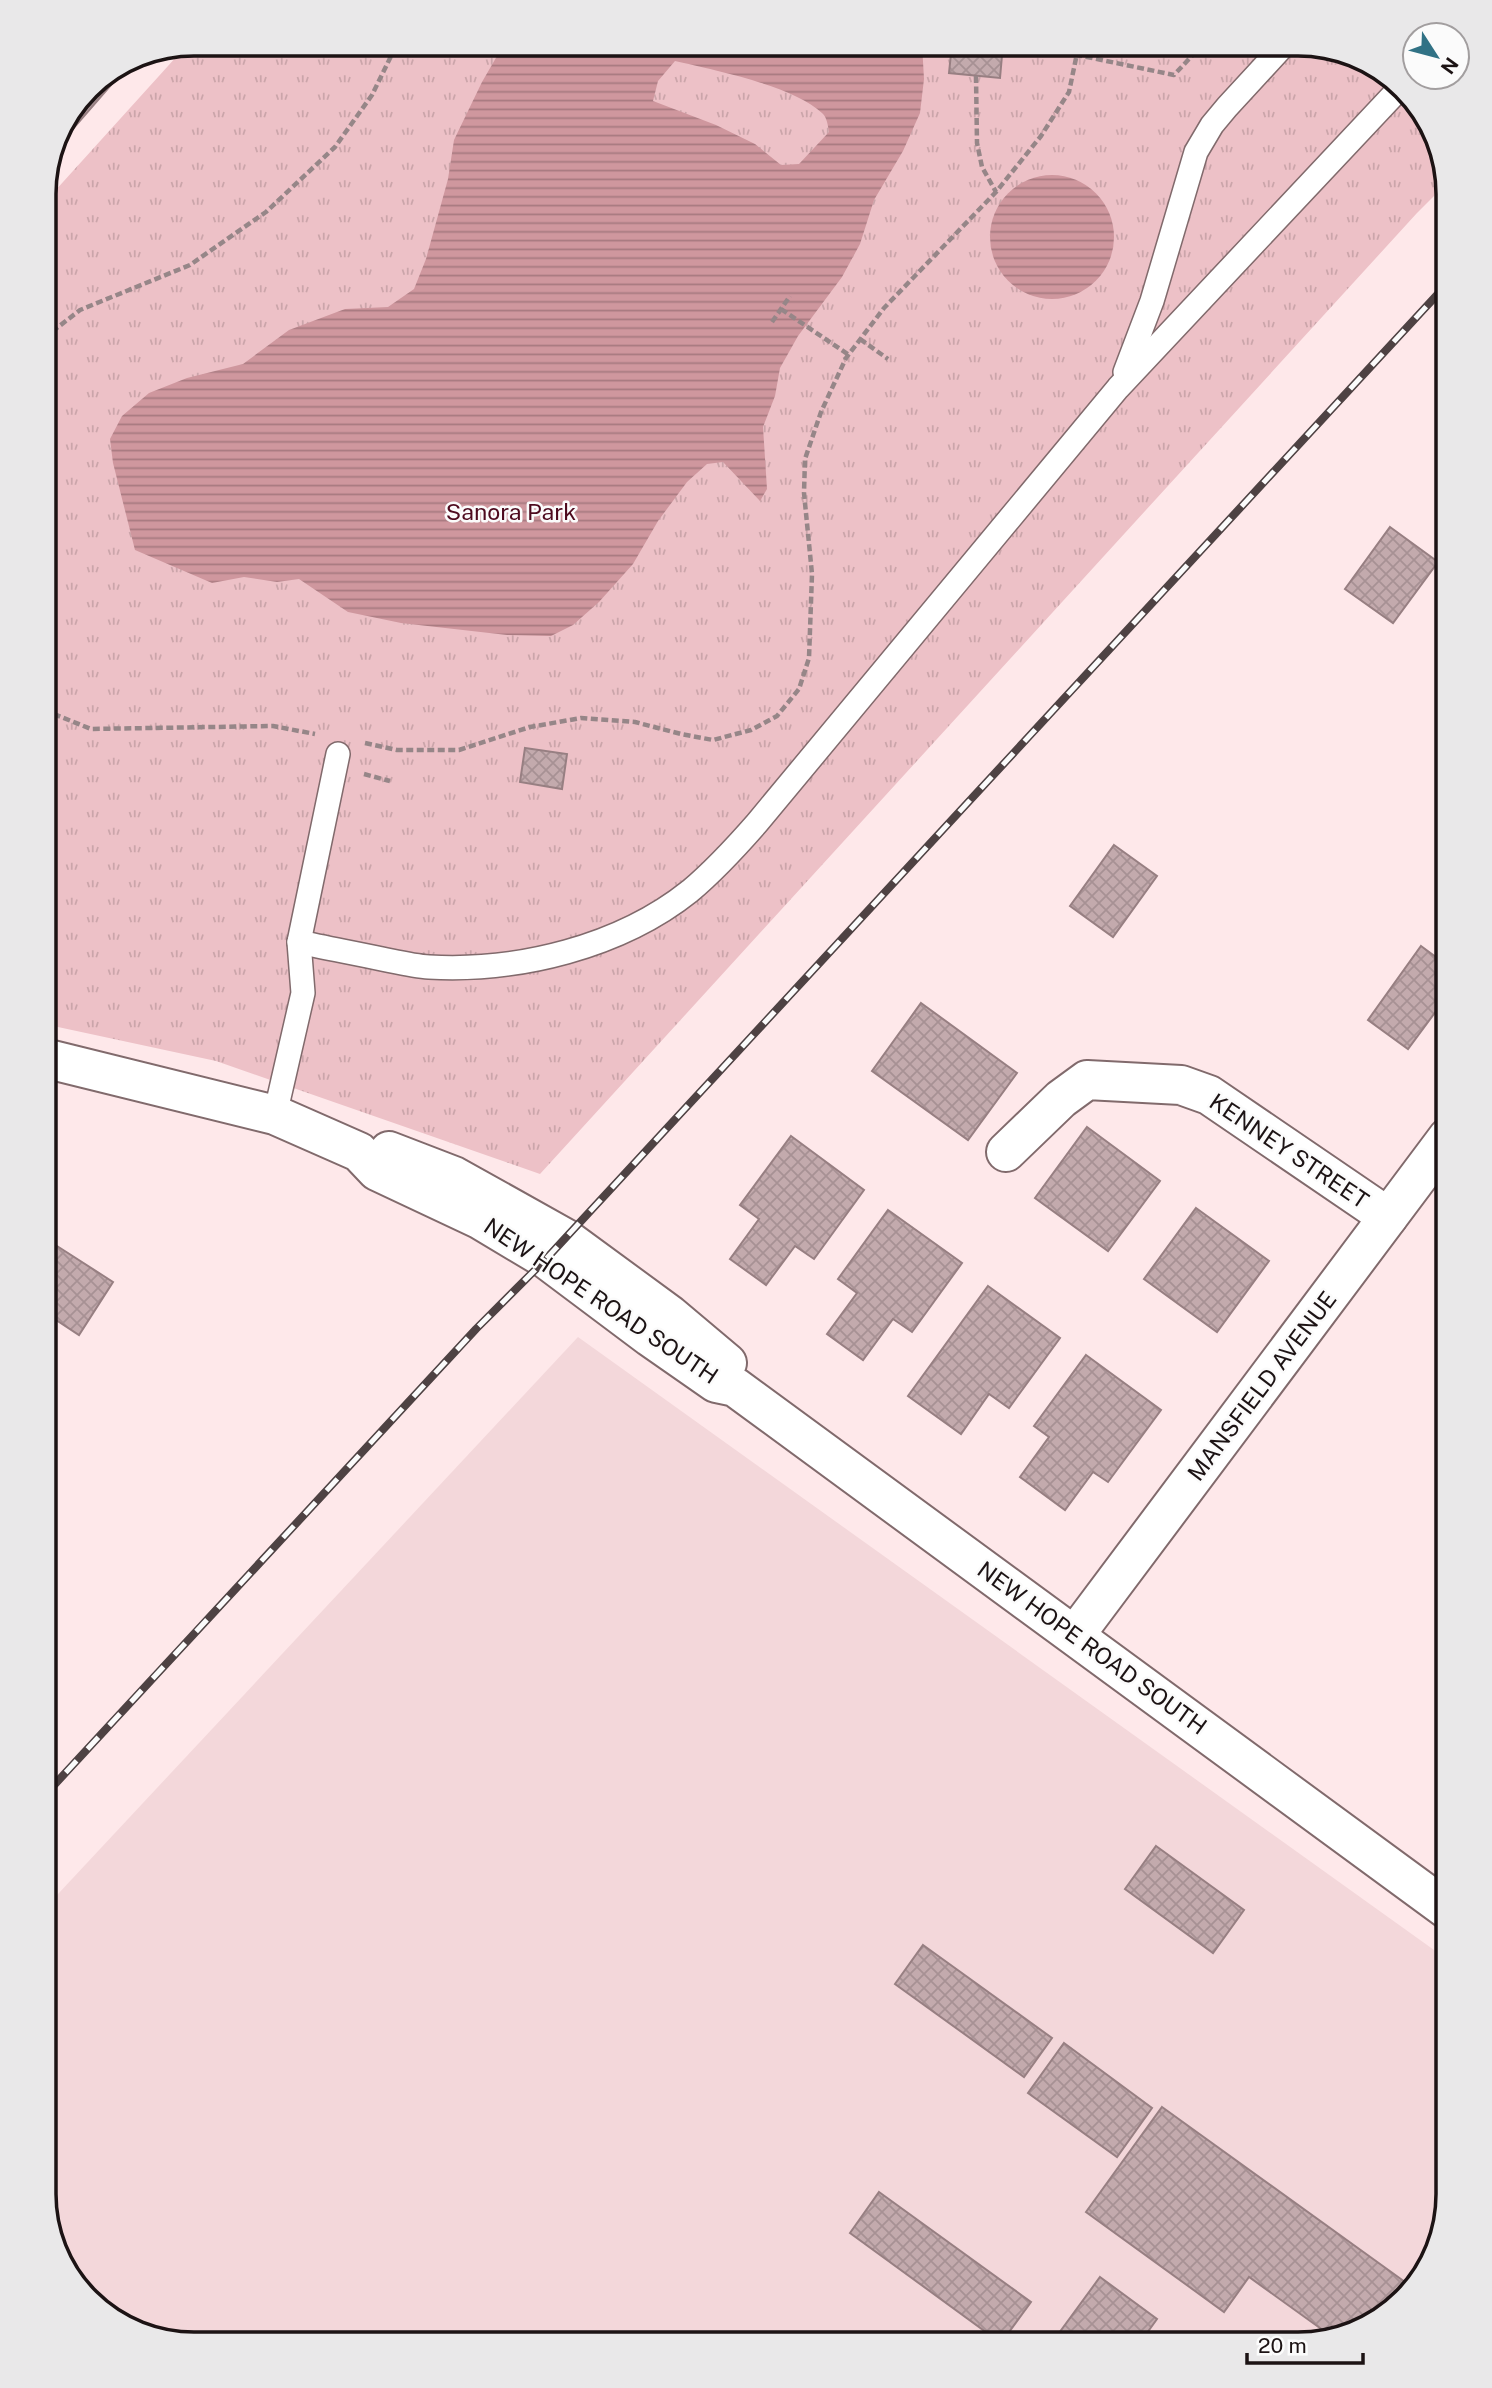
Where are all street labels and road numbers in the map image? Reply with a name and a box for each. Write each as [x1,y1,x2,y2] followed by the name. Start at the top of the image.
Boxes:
[1205,1087,1374,1214] street label: KENNEY STREET
[479,1212,723,1389] street label: NEW HOPE ROAD SOUTH
[1182,1286,1342,1486] street label: MANSFIELD AVENUE
[973,1555,1212,1740] street label: NEW HOPE ROAD SOUTH

